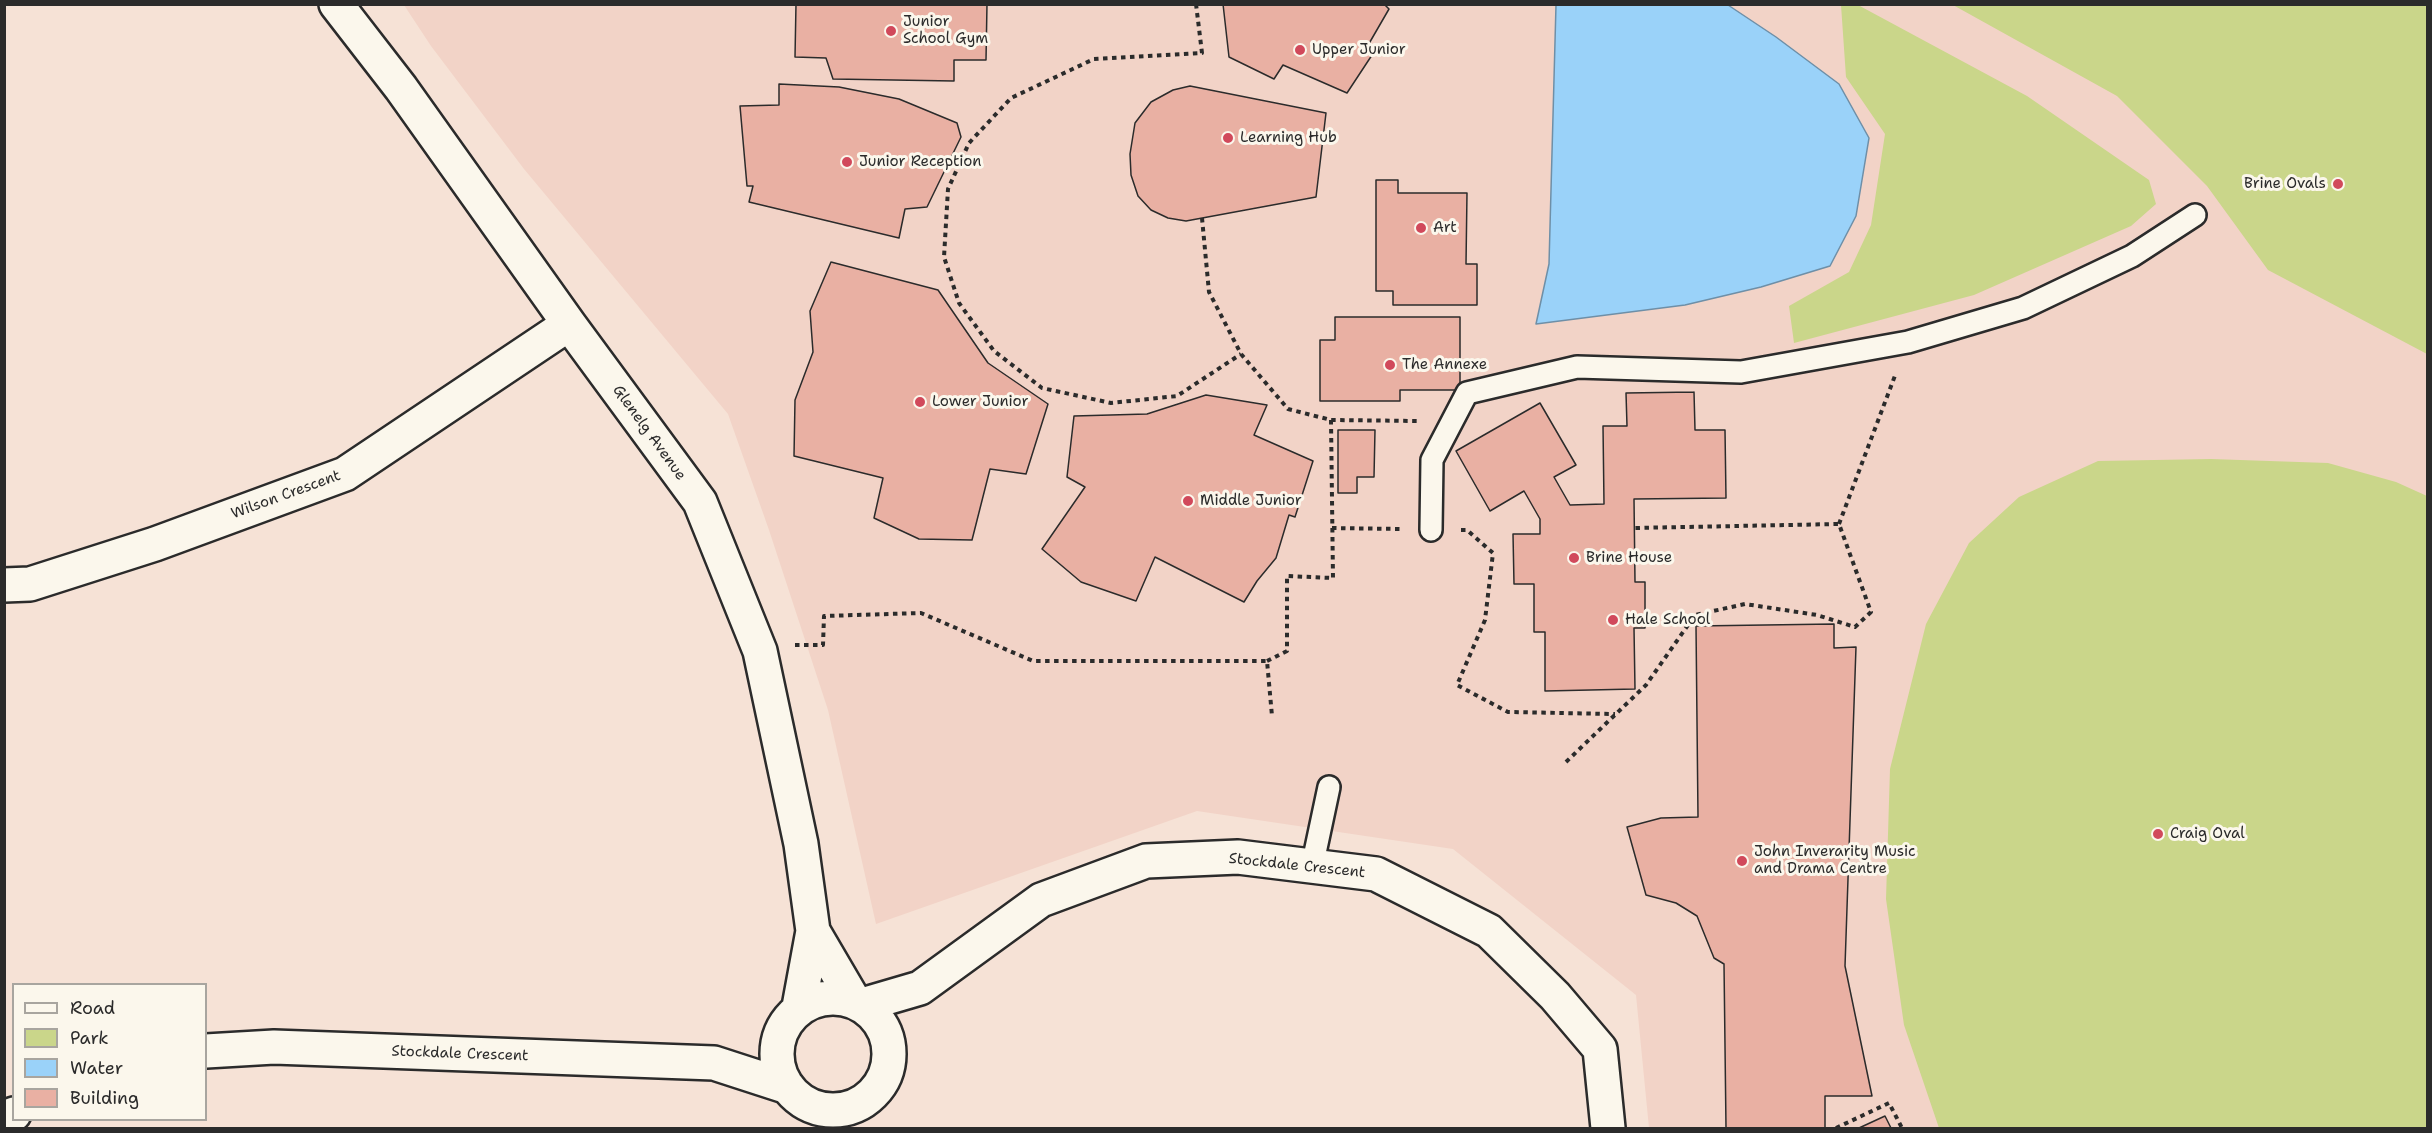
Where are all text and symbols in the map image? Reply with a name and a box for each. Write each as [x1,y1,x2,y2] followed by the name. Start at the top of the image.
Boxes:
[903,13,988,48] place label: Junior School Gym
[884,24,898,38] marker: Junior School Gym
[1312,41,1406,59] place label: Upper Junior
[1293,43,1307,57] marker: Upper Junior
[1240,129,1337,147] place label: Learning Hub
[1221,131,1235,145] marker: Learning Hub
[859,153,982,171] place label: Junior Reception
[840,155,854,169] marker: Junior Reception
[2244,175,2326,193] place label: Brine Ovals
[2331,177,2345,191] marker: Brine Ovals
[1433,219,1457,237] place label: Art
[1414,221,1428,235] marker: Art
[1402,356,1487,374] place label: The Annexe
[1383,358,1397,372] marker: The Annexe
[609,382,689,484] street label: Glenelg Avenue
[932,393,1029,411] place label: Lower Junior
[913,395,927,409] marker: Lower Junior
[229,467,343,523] street label: Wilson Crescent
[1200,492,1302,510] place label: Middle Junior
[1181,494,1195,508] marker: Middle Junior
[1586,549,1672,567] place label: Brine House
[1567,551,1581,565] marker: Brine House
[1625,611,1710,629] place label: Hale School
[1606,613,1620,627] marker: Hale School
[2170,825,2245,843] place label: Craig Oval
[2151,827,2165,841] marker: Craig Oval
[1754,843,1915,878] place label: John Inverarity Music and Drama Centre
[1228,850,1366,882] street label: Stockdale Crescent
[1735,854,1749,868] marker: John Inverarity Music and Drama Centre
[12,983,207,1121] legend
[70,996,115,1020] text: Road
[70,1026,109,1050] text: Park
[391,1043,529,1065] street label: Stockdale Crescent
[70,1056,123,1080] text: Water
[70,1086,139,1110] text: Building

